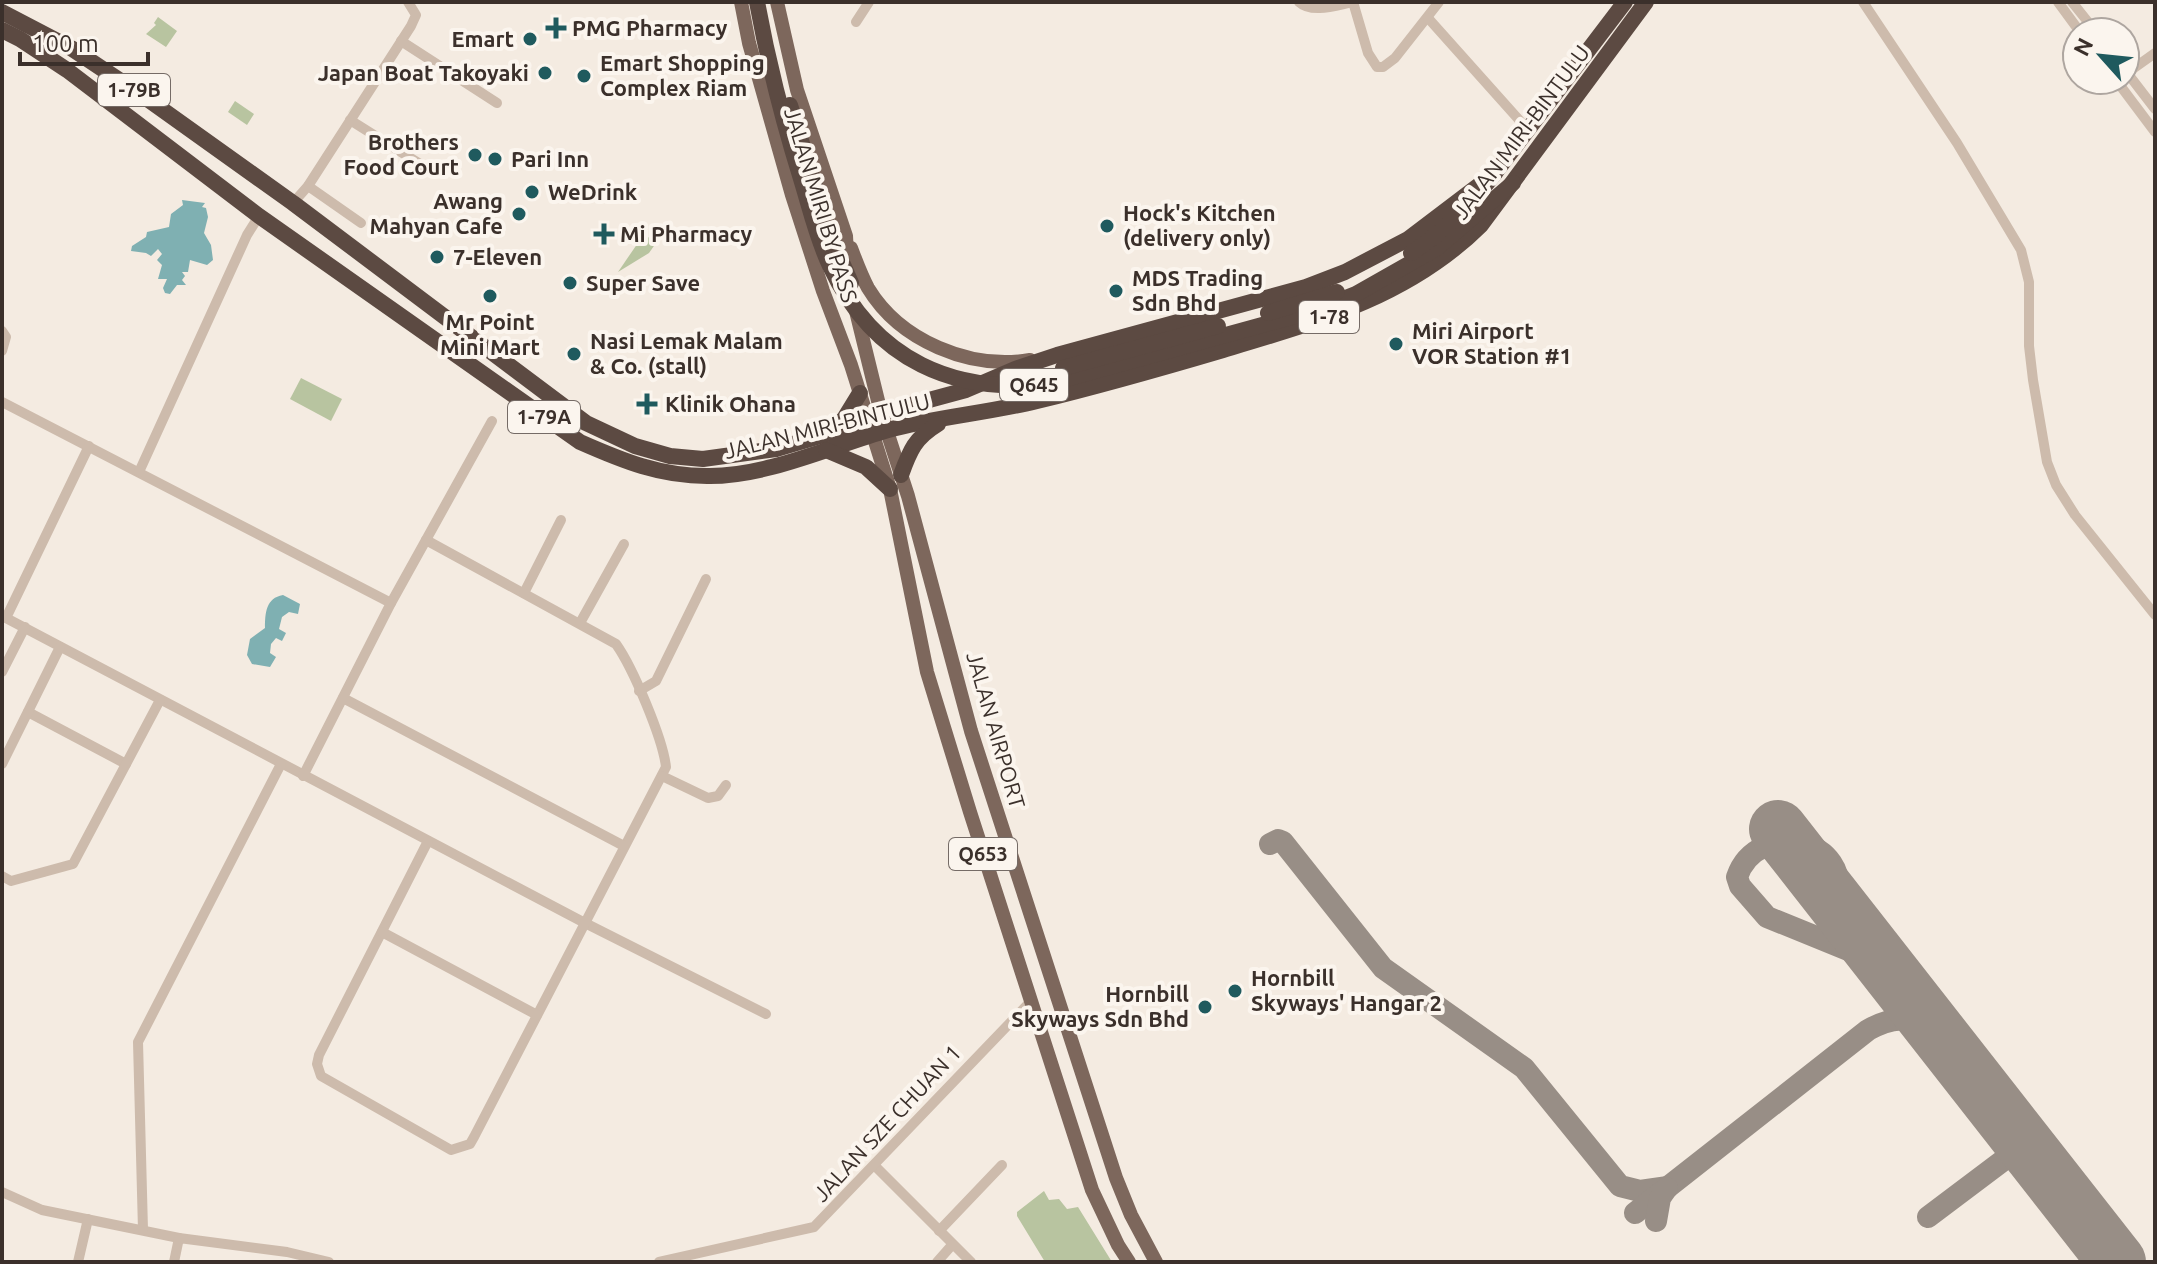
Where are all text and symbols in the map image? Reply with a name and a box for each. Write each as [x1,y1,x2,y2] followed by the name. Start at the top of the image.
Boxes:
[572,15,728,40] place label: PMG Pharmacy
[20,16,148,66] scale bar
[2061,16,2141,96] north arrow
[547,19,565,37] marker: PMG Pharmacy
[451,26,514,51] place label: Emart
[32,30,99,57] text: 100 m
[521,30,539,48] marker: Emart
[2068,34,2098,60] text: N
[1447,40,1594,223] street label: JALAN MIRI-BINTULU
[600,50,765,100] place label: Emart Shopping Complex Riam
[318,60,529,85] place label: Japan Boat Takoyaki
[536,64,554,82] marker: Japan Boat Takoyaki
[575,67,593,85] marker: Emart Shopping Complex Riam
[98,74,170,106] road number: 1-79B
[780,104,863,305] street label: JALAN MIRI BY PASS
[343,129,459,179] place label: Brothers Food Court
[466,146,484,164] marker: Brothers Food Court
[511,146,589,171] place label: Pari Inn
[486,150,504,168] marker: Pari Inn
[548,179,638,204] place label: WeDrink
[523,183,541,201] marker: WeDrink
[370,188,503,238] place label: Awang Mahyan Cafe
[1123,200,1276,251] place label: Hock's Kitchen (delivery only)
[510,205,528,223] marker: Awang Mahyan Cafe
[1098,217,1116,235] marker: Hock's Kitchen (delivery only)
[620,221,753,246] place label: Mi Pharmacy
[595,225,613,243] marker: Mi Pharmacy
[453,244,542,269] place label: 7-Eleven
[428,248,446,266] marker: 7-Eleven
[1132,265,1263,315] place label: MDS Trading Sdn Bhd
[586,270,700,295] place label: Super Save
[561,274,579,292] marker: Super Save
[1107,282,1125,300] marker: MDS Trading Sdn Bhd
[481,287,499,305] marker: Mr Point Mini Mart
[1299,301,1359,333] road number: 1-78
[440,309,540,359] place label: Mr Point Mini Mart
[1412,318,1572,368] place label: Miri Airport VOR Station #1
[590,328,783,379] place label: Nasi Lemak Malam & Co. (stall)
[1387,335,1405,353] marker: Miri Airport VOR Station #1
[565,345,583,363] marker: Nasi Lemak Malam & Co. (stall)
[1000,369,1068,401] road number: Q645
[721,388,932,463] street label: JALAN MIRI-BINTULU
[665,391,796,416] place label: Klinik Ohana
[636,393,658,415] marker: Klinik Ohana
[508,401,580,433] road number: 1-79A
[962,649,1031,811] street label: JALAN AIRPORT
[949,838,1017,870] road number: Q653
[1251,965,1442,1015] place label: Hornbill Skyways' Hangar 2
[1011,981,1189,1031] place label: Hornbill Skyways Sdn Bhd
[1226,982,1244,1000] marker: Hornbill Skyways' Hangar 2
[1196,998,1214,1016] marker: Hornbill Skyways Sdn Bhd
[808,1039,966,1206] street label: JALAN SZE CHUAN 1

